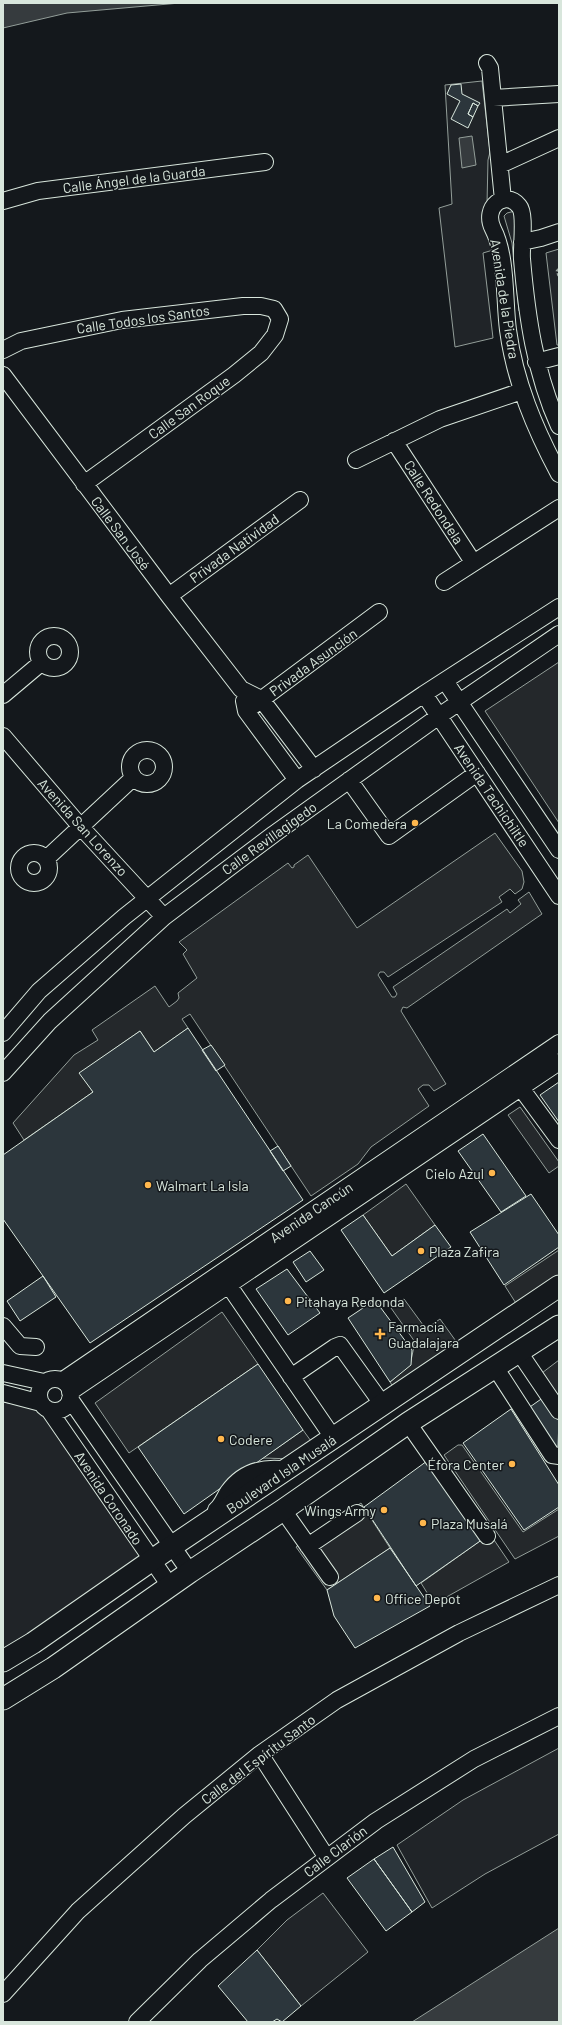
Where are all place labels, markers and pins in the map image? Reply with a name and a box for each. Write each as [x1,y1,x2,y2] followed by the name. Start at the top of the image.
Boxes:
[327,815,407,832] place label: La Comedera
[410,818,420,828] marker: La Comedera
[425,1165,484,1182] place label: Cielo Azul
[487,1168,497,1178] marker: Cielo Azul
[156,1177,249,1194] place label: Walmart La Isla
[143,1180,153,1190] marker: Walmart La Isla
[429,1243,499,1260] place label: Plaza Zafira
[416,1246,426,1256] marker: Plaza Zafira
[296,1293,405,1310] place label: Pitahaya Redonda
[283,1296,293,1306] marker: Pitahaya Redonda
[388,1318,459,1351] place label: Farmacia Guadalajara
[375,1329,385,1339] marker: Farmacia Guadalajara
[229,1431,273,1448] place label: Codere
[216,1434,226,1444] marker: Codere
[428,1456,504,1473] place label: Éfora Center
[507,1459,517,1469] marker: Éfora Center
[304,1502,377,1519] place label: Wings Army
[379,1505,389,1515] marker: Wings Army
[431,1515,508,1532] place label: Plaza Musalá
[418,1518,428,1528] marker: Plaza Musalá
[385,1590,461,1607] place label: Office Depot
[372,1593,382,1603] marker: Office Depot

